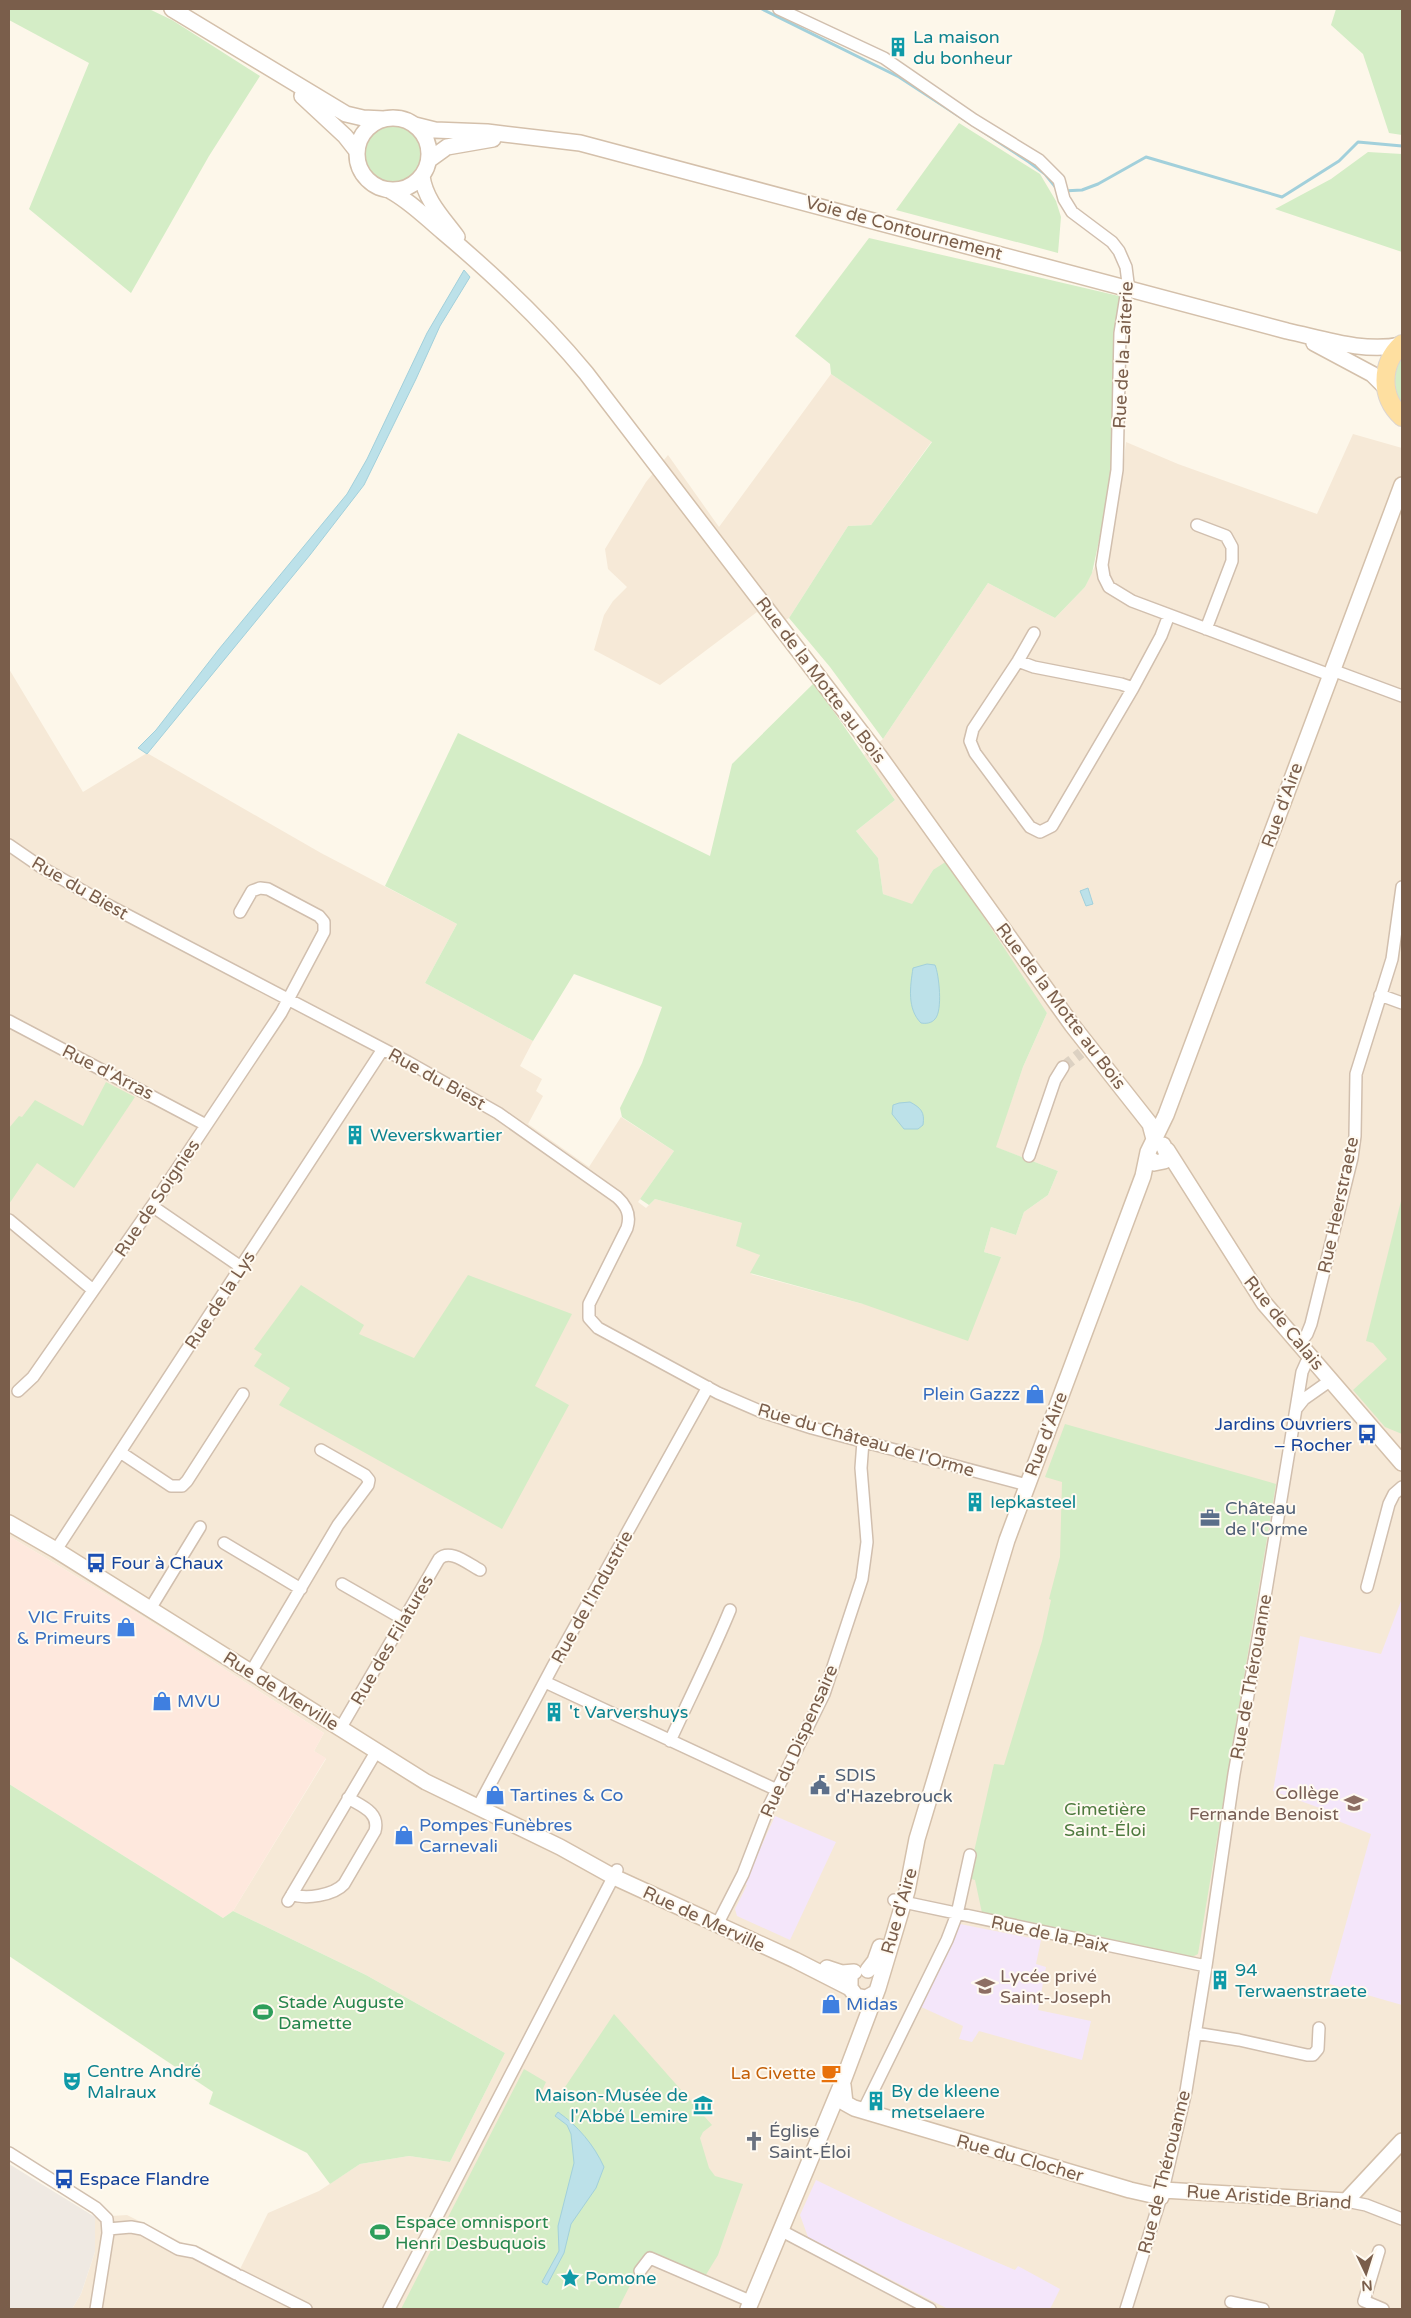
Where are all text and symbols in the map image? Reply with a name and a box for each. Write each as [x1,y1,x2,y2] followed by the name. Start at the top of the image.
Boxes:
[913,26,1012,69] place label: La maison du bonheur
[887,36,909,58] building icon: La maison du bonheur
[803,191,1005,265] street label: Voie de Contournement
[1108,281,1138,429] street label: Rue de la Laiterie
[751,592,891,768] street label: Rue de la Motte au Bois
[1257,760,1307,850] street label: Rue d'Aire
[28,851,132,925] street label: Rue du Biest
[991,918,1131,1094] street label: Rue de la Motte au Bois
[59,1040,157,1104] street label: Rue d'Arras
[384,1043,490,1115] street label: Rue du Biest
[344,1124,366,1146] building icon: Weverskwartier
[370,1124,502,1146] place label: Weverskwartier
[110,1135,204,1261] street label: Rue de Soignies
[1313,1135,1363,1275] street label: Rue Heerstraete
[180,1247,260,1353] street label: Rue de la Lys
[1239,1271,1329,1375] street label: Rue de Calais
[923,1383,1020,1405] place label: Plein Gazzz
[1024,1383,1046,1405] shop icon: Plein Gazzz
[1020,1389,1072,1479] street label: Rue d'Aire
[755,1398,977,1482] street label: Rue du Château de l'Orme
[1215,1413,1352,1456] place label: Jardins Ouvriers – Rocher
[1356,1423,1378,1445] bus stop icon: Jardins Ouvriers – Rocher
[964,1491,986,1513] building icon: Iepkasteel
[990,1491,1076,1513] place label: Iepkasteel
[1225,1497,1308,1540] place label: Château de l'Orme
[1199,1507,1221,1529] office icon: Château de l'Orme
[546,1527,638,1667] street label: Rue de l'Industrie
[85,1552,107,1574] bus stop icon: Four à Chaux
[111,1552,223,1574] place label: Four à Chaux
[346,1571,438,1709] street label: Rue des Filatures
[1226,1593,1276,1761] street label: Rue de Thérouanne
[17,1606,111,1649] place label: VIC Fruits & Primeurs
[115,1616,137,1638] shop icon: VIC Fruits & Primeurs
[219,1647,343,1735] street label: Rue de Merville
[755,1661,843,1821] street label: Rue du Dispensaire
[151,1690,173,1712] shop icon: MVU
[177,1690,221,1712] place label: MVU
[543,1701,565,1723] building icon: 't Varvershuys
[569,1701,688,1723] place label: 't Varvershuys
[835,1764,953,1807] place label: SDIS d'Hazebrouck
[809,1774,831,1796] public building icon: SDIS d'Hazebrouck
[1189,1782,1339,1825] place label: Collège Fernande Benoist
[484,1784,506,1806] shop icon: Tartines & Co
[510,1784,623,1806] place label: Tartines & Co
[1343,1792,1365,1814] school or university icon: Collège Fernande Benoist
[1064,1798,1146,1841] park label: Cimetière Saint-Éloi
[419,1814,572,1857] place label: Pompes Funèbres Carnevali
[393,1824,415,1846] shop icon: Pompes Funèbres Carnevali
[876,1865,922,1957] street label: Rue d'Aire
[639,1881,769,1957] street label: Rue de Merville
[989,1911,1111,1957] street label: Rue de la Paix
[1235,1959,1367,2002] place label: 94 Terwaenstraete
[1000,1965,1111,2008] place label: Lycée privé Saint-Joseph
[1209,1969,1231,1991] building icon: 94 Terwaenstraete
[974,1975,996,1997] school or university icon: Lycée privé Saint-Joseph
[278,1991,404,2034] place label: Stade Auguste Damette
[820,1993,842,2015] shop icon: Midas
[846,1993,898,2015] place label: Midas
[252,2001,274,2023] sports icon: Stade Auguste Damette
[87,2060,201,2103] place label: Centre André Malraux
[730,2062,816,2084] place label: La Civette
[820,2062,842,2084] cafe icon: La Civette
[61,2070,83,2092] theatre icon: Centre André Malraux
[891,2080,1000,2123] place label: By de kleene metselaere
[535,2084,688,2127] place label: Maison-Musée de l'Abbé Lemire
[1133,2088,1195,2256] street label: Rue de Thérouanne
[865,2090,887,2112] building icon: By de kleene metselaere
[692,2094,714,2116] museum icon: Maison-Musée de l'Abbé Lemire
[769,2120,851,2163] place label: Église Saint-Éloi
[954,2129,1086,2187] street label: Rue du Clocher
[743,2130,765,2152] church icon: Église Saint-Éloi
[53,2168,75,2190] bus stop icon: Espace Flandre
[79,2168,209,2190] place label: Espace Flandre
[1186,2180,1352,2214] street label: Rue Aristide Briand
[395,2211,549,2254] place label: Espace omnisport Henri Desbuquois
[369,2221,391,2243] sports icon: Espace omnisport Henri Desbuquois
[1341,2248,1391,2298] north arrow
[559,2267,581,2289] place icon: Pomone
[585,2267,656,2289] place label: Pomone
[1361,2277,1373,2294] text: N

